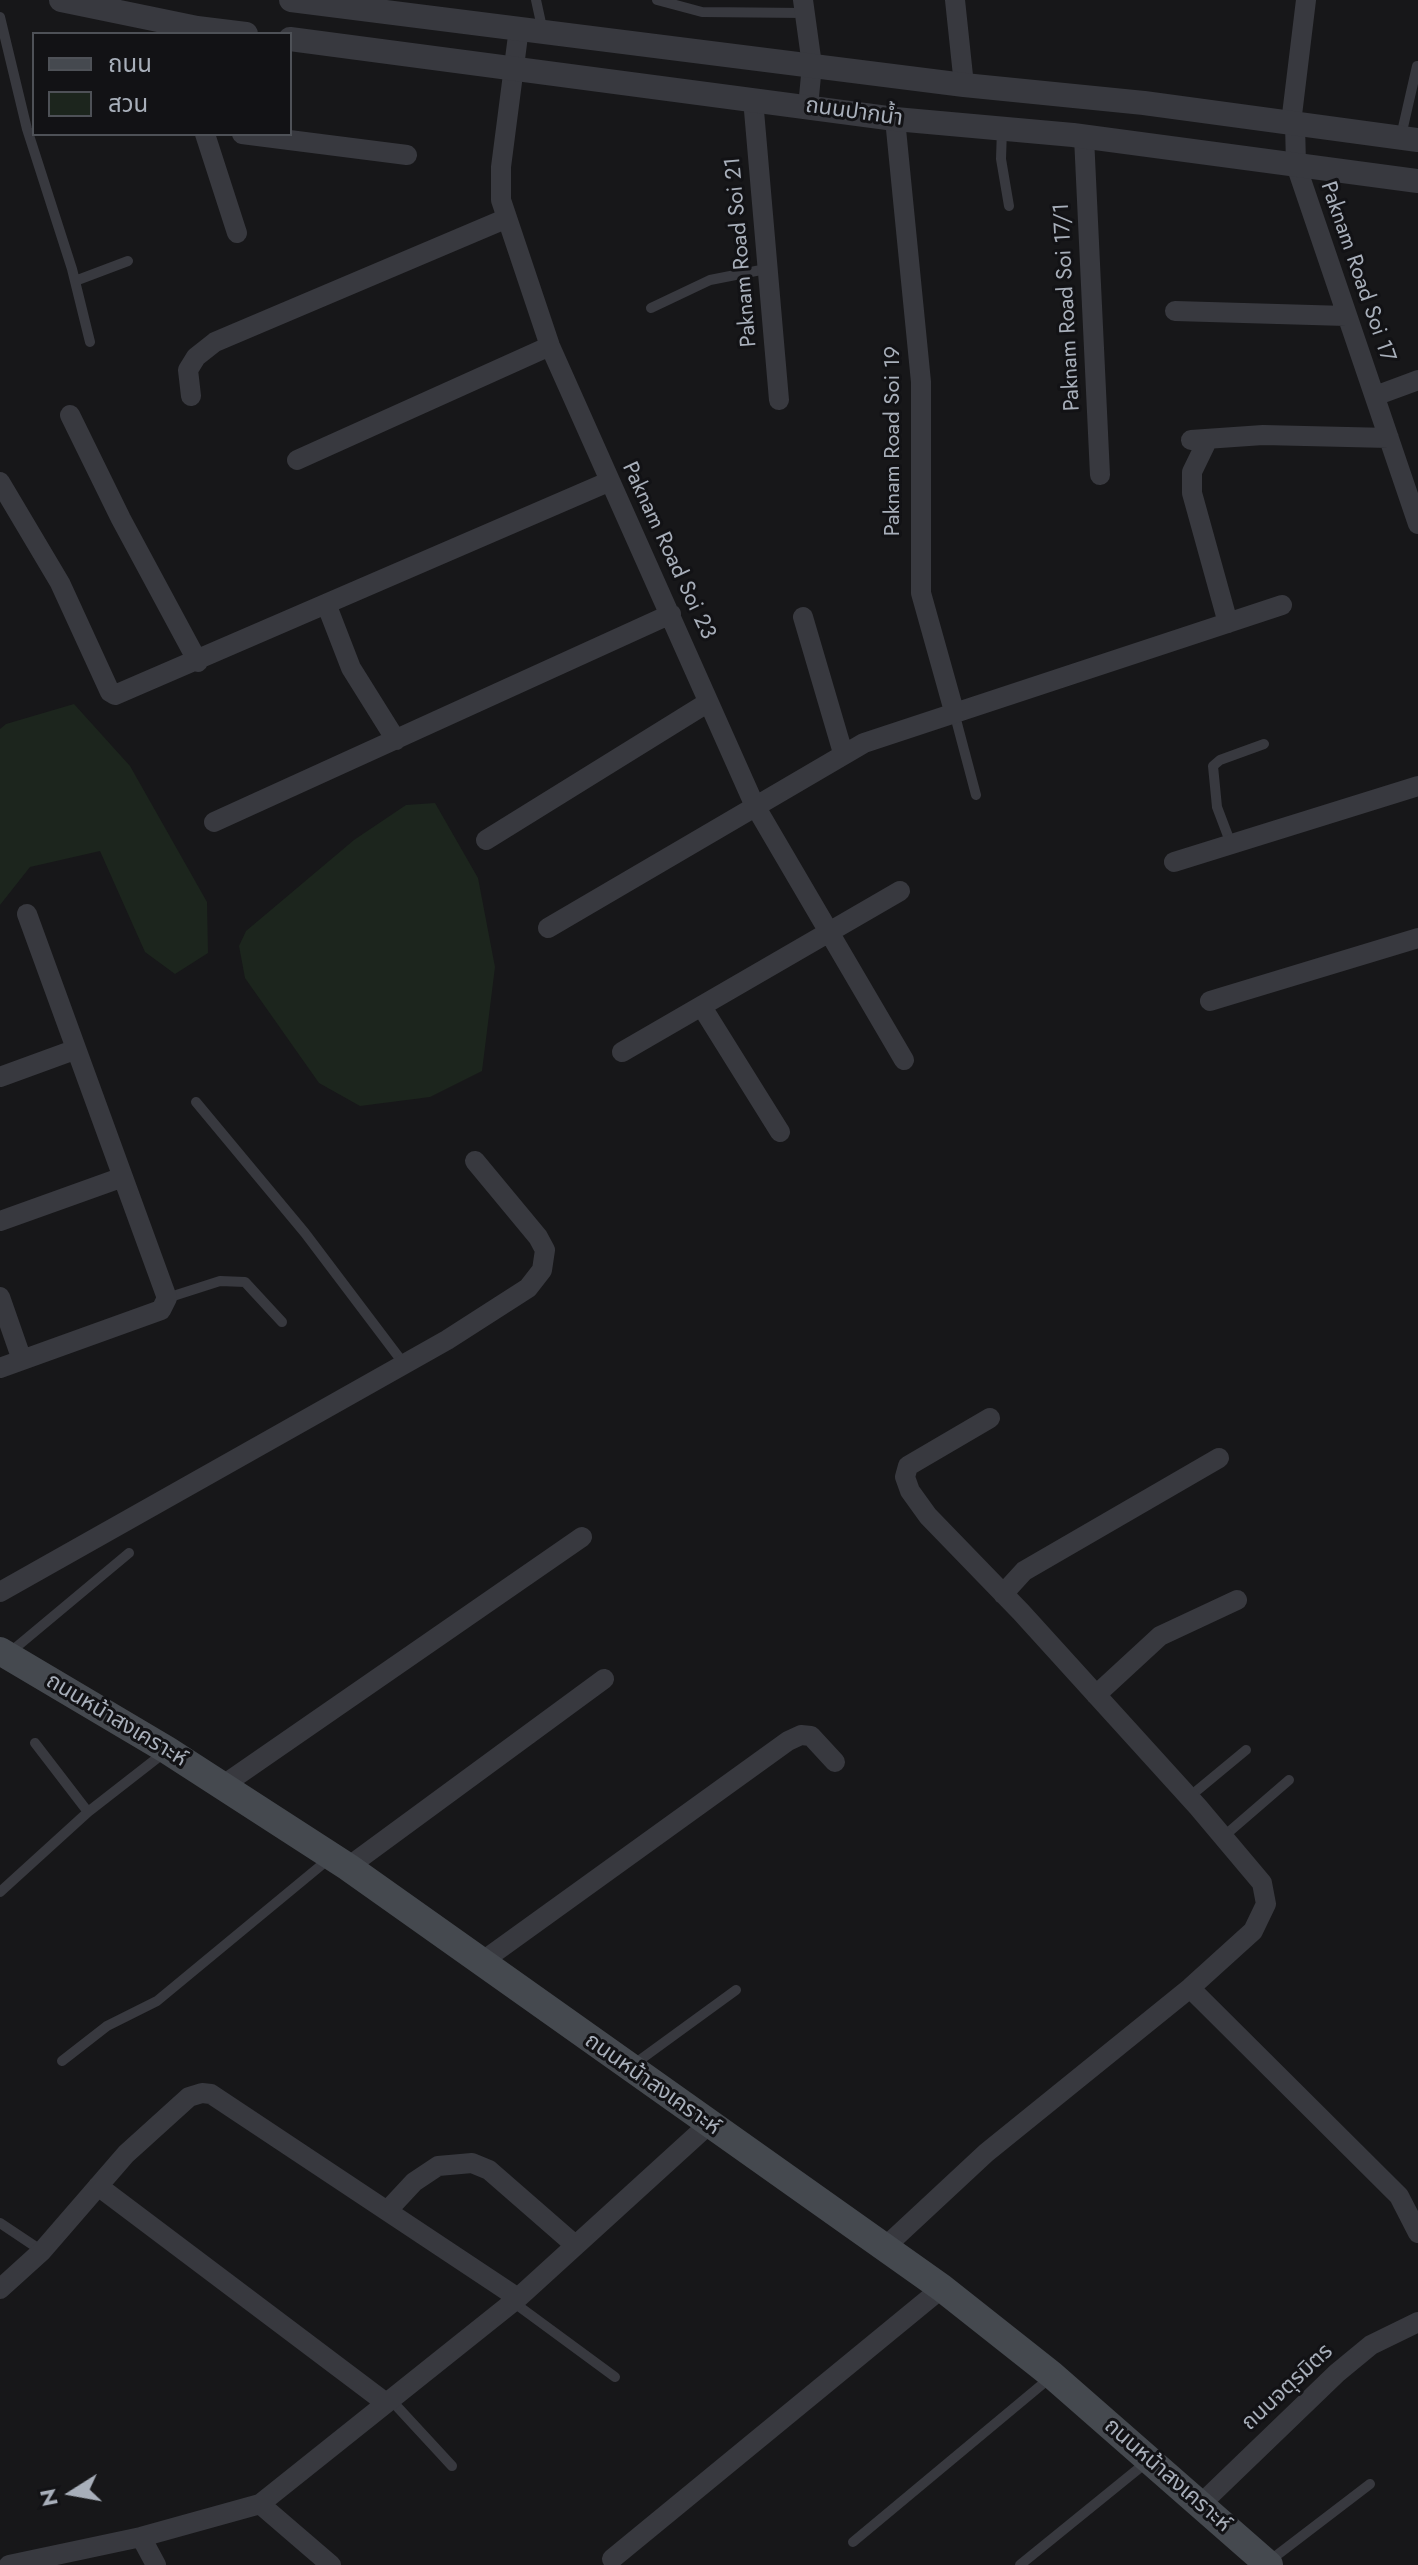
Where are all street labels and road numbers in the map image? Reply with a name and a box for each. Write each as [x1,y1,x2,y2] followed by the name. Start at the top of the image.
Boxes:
[804,93,904,133] street label: ถนนปากน้ำ
[721,156,763,348] street label: Paknam Road Soi 21
[1314,178,1400,366] street label: Paknam Road Soi 17
[1049,202,1087,412] street label: Paknam Road Soi 17/1
[881,346,907,536] street label: Paknam Road Soi 19
[615,458,721,644] street label: Paknam Road Soi 23
[41,1669,191,1773] street label: ถนนหน้าสงเคราะห์
[579,2028,725,2142] street label: ถนนหน้าสงเคราะห์
[1237,2339,1339,2437] street label: ถนนจตุรมิตร
[1098,2414,1236,2538] street label: ถนนหน้าสงเคราะห์

